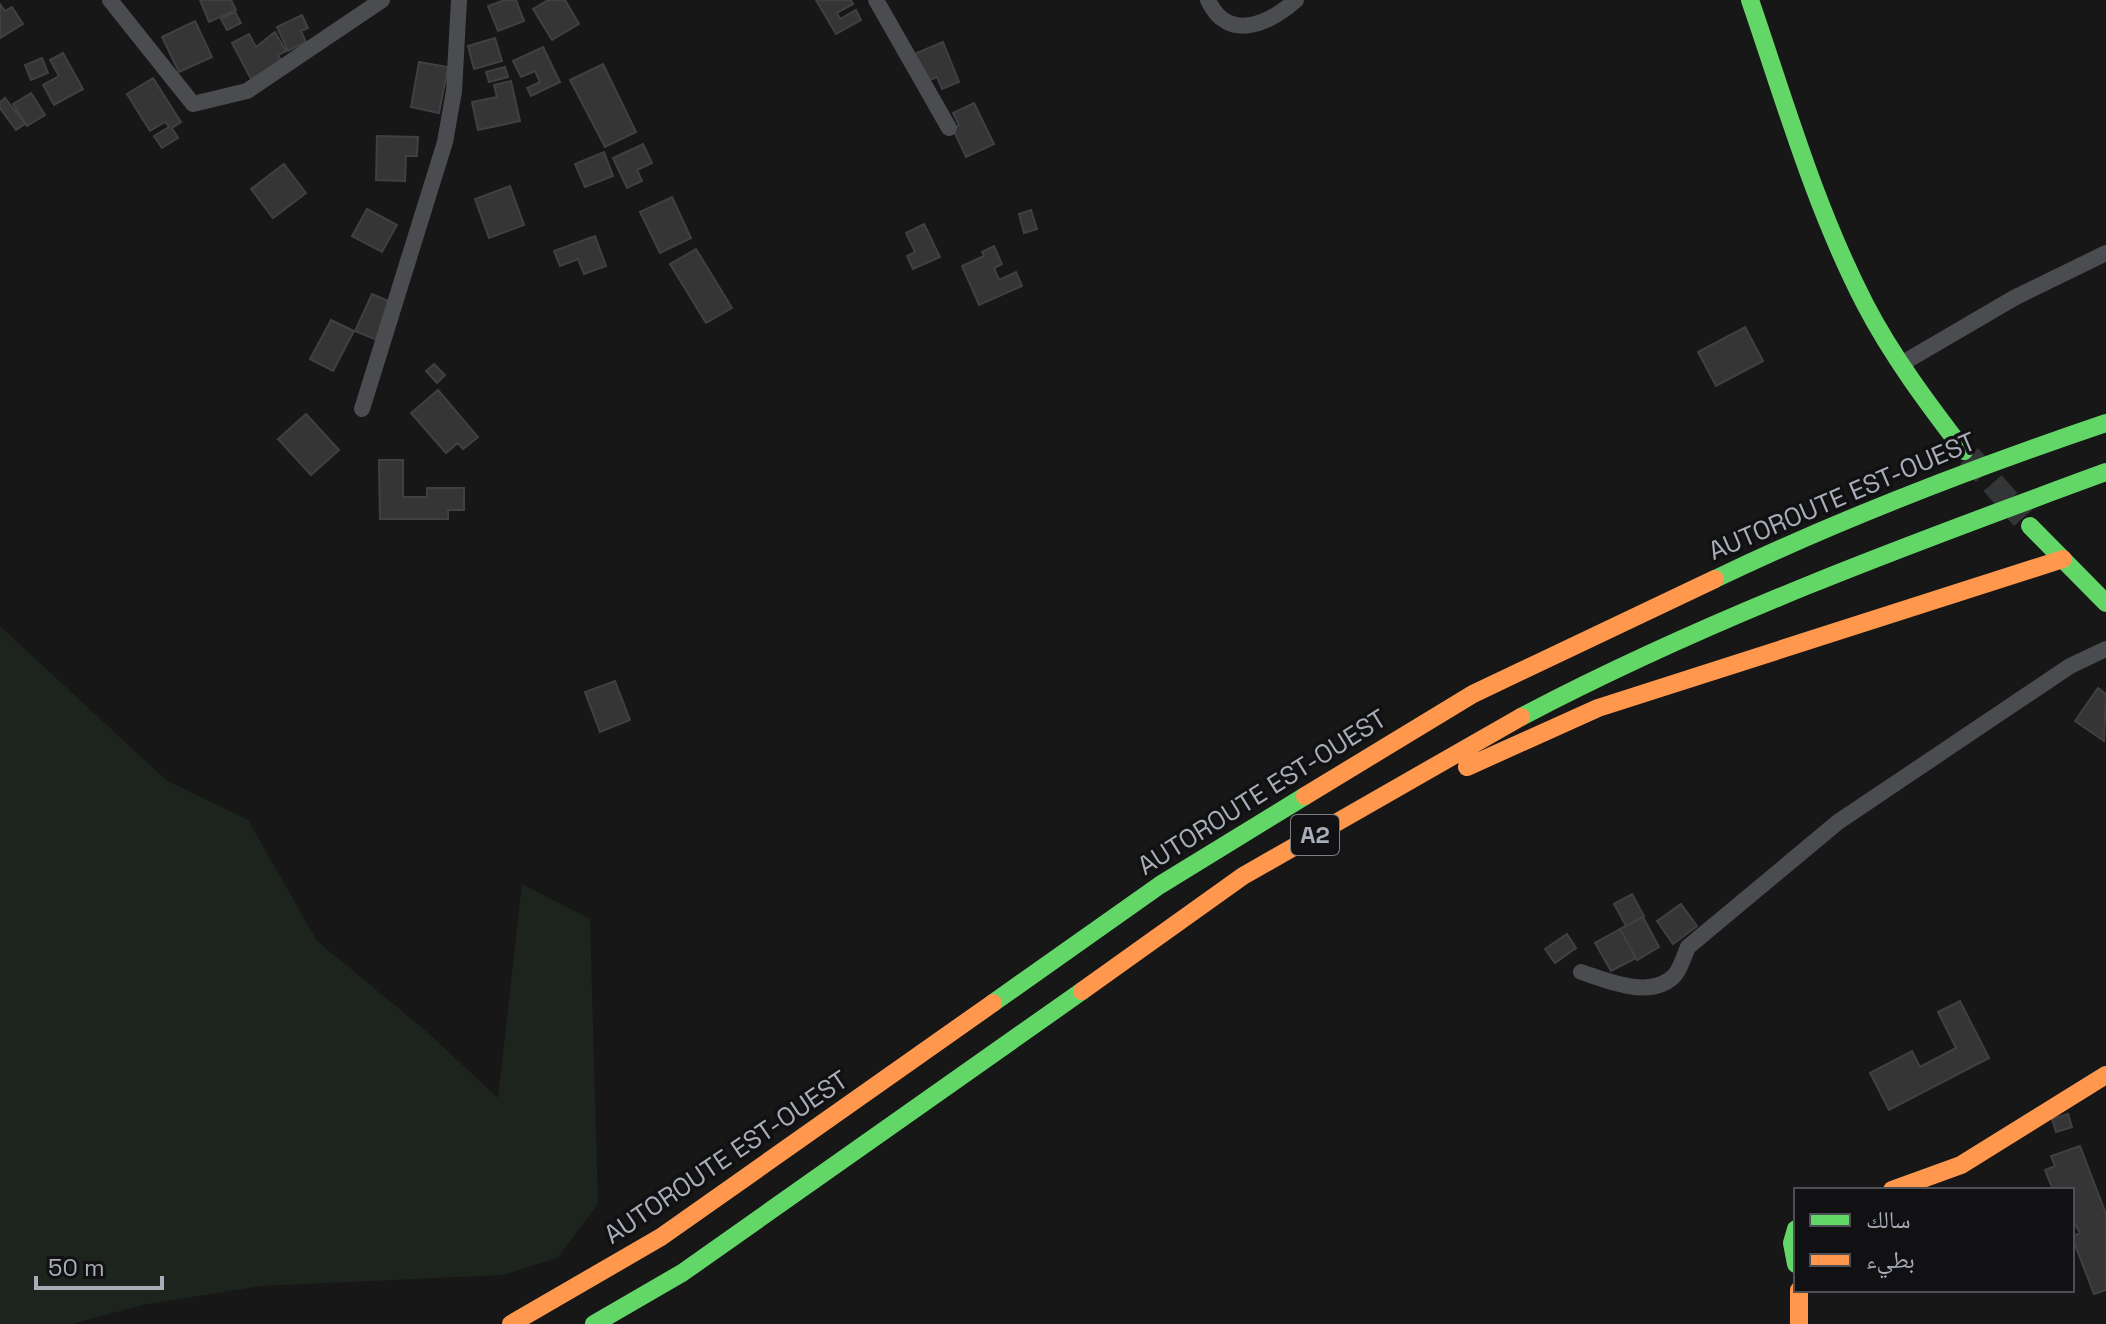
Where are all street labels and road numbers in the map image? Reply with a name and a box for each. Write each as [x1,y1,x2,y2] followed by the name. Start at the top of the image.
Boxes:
[1703,424,1981,568] street label: AUTOROUTE EST-OUEST
[1131,701,1393,883] street label: AUTOROUTE EST-OUEST
[1291,815,1339,855] road number: A2
[597,1063,855,1251] street label: AUTOROUTE EST-OUEST

